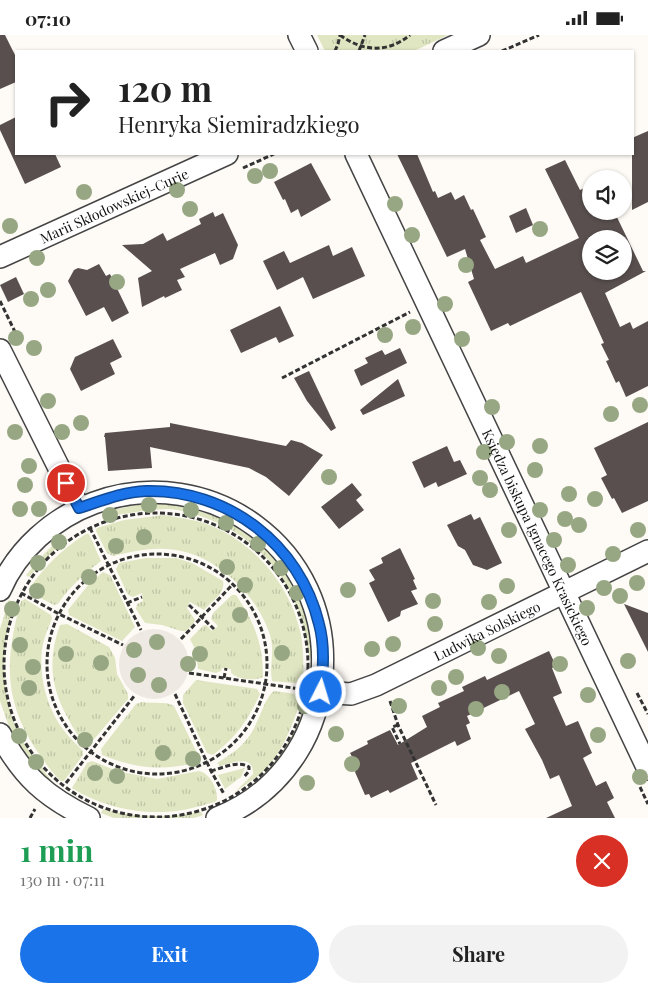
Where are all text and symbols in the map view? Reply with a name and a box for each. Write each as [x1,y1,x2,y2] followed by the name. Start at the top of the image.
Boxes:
[25,5,71,31] text: 07:10
[118,64,212,111] text: 120 m
[35,70,100,135] icon: right
[118,109,359,139] text: Henryka Siemiradzkiego
[37,163,191,247] street label: Marii Skłodowskiej-Curie
[582,170,632,280] map controls
[582,170,632,220] button: sound
[582,230,632,280] button: layers
[478,426,598,649] street label: Księdza biskupa Ignacego Krasickiego
[45,462,87,504] pin
[52,469,80,497] icon: arrive
[430,596,543,665] street label: Ludwika Solskiego
[294,665,346,717] position arrow
[20,830,94,870] text: 1 min
[576,835,628,887] button: close
[20,869,105,890] text: 130 m · 07:11
[20,925,319,983] button: Exit
[329,925,628,983] button: Share

